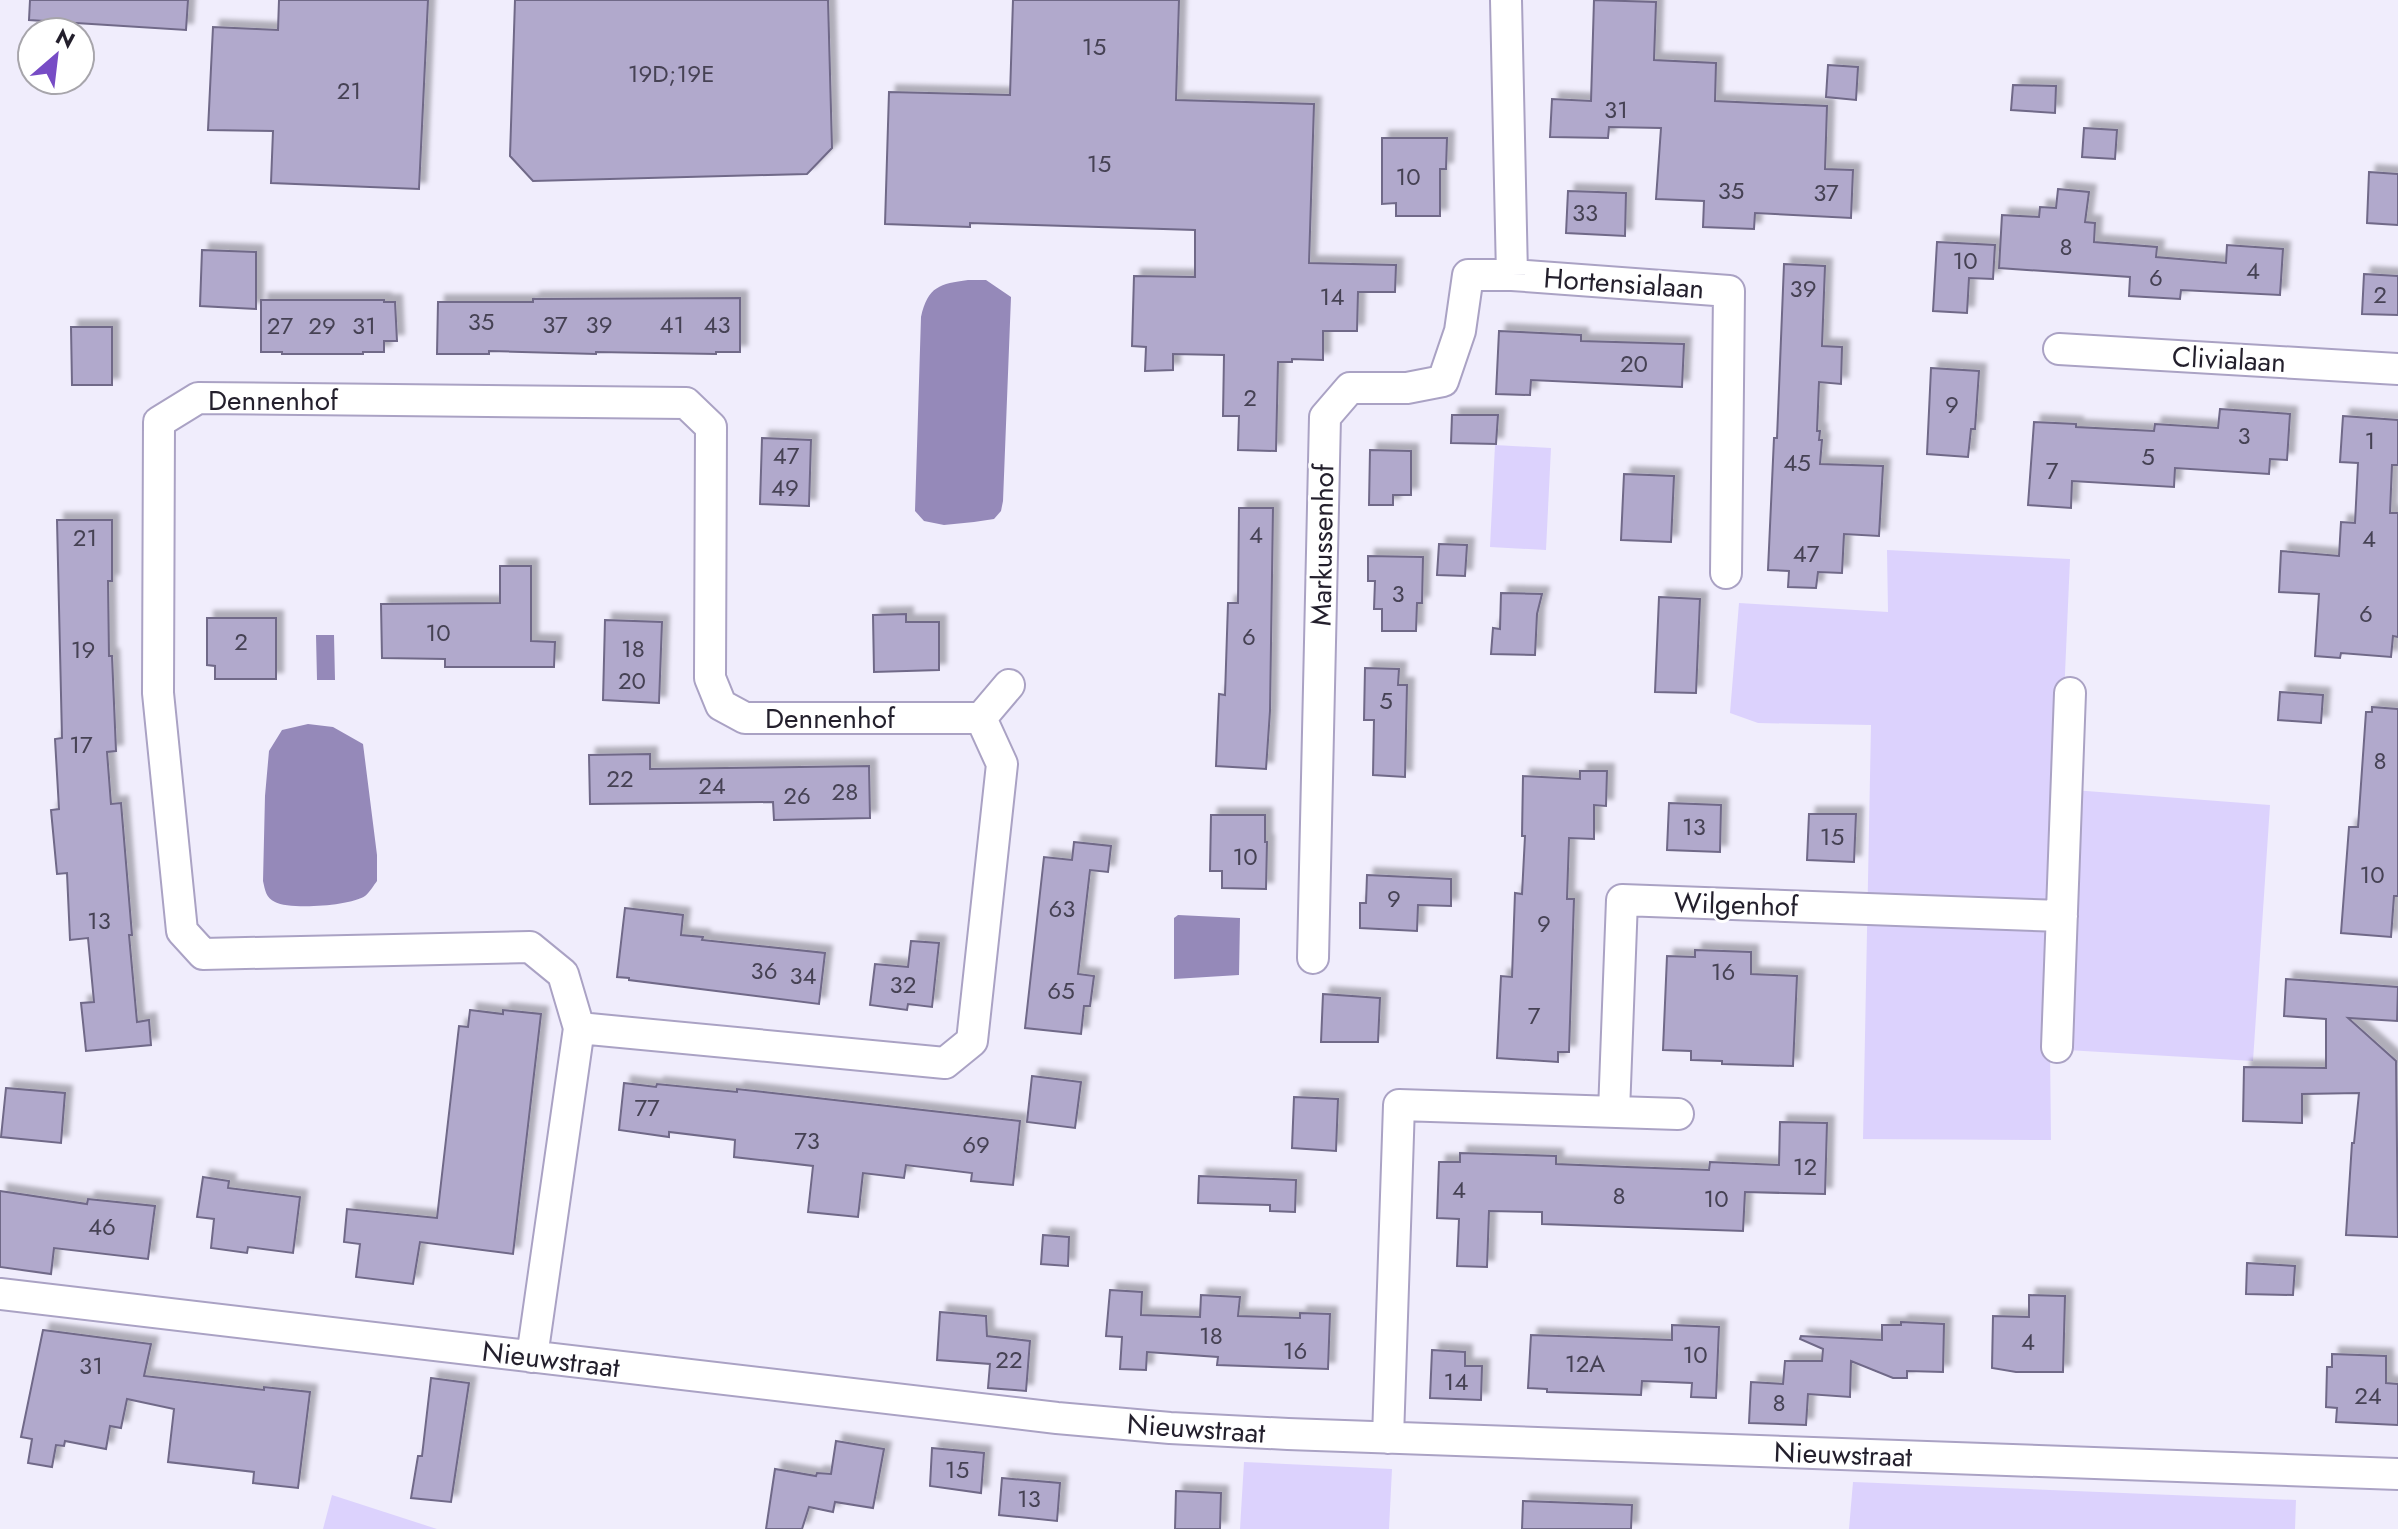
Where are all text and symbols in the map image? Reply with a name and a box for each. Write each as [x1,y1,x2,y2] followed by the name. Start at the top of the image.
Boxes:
[16,16,96,96] north arrow
[50,20,81,57] text: N
[1082,29,1106,64] house number: 15
[628,56,714,91] house number: 19D;19E
[337,73,361,108] house number: 21
[1604,92,1628,127] house number: 31
[1087,146,1111,181] house number: 15
[1395,159,1421,194] house number: 10
[1718,173,1744,208] house number: 35
[1813,175,1839,210] house number: 37
[1572,195,1598,230] house number: 33
[2059,229,2073,264] house number: 8
[1952,243,1978,278] house number: 10
[2246,253,2260,288] house number: 4
[1542,257,1706,310] street label: Hortensialaan
[2149,260,2163,295] house number: 6
[1790,271,1816,306] house number: 39
[2373,277,2387,312] house number: 2
[1320,279,1344,314] house number: 14
[468,304,494,339] house number: 35
[542,307,568,342] house number: 37
[586,307,612,342] house number: 39
[660,307,684,342] house number: 41
[703,307,731,342] house number: 43
[267,308,294,343] house number: 27
[308,308,336,343] house number: 29
[352,308,376,343] house number: 31
[2171,336,2287,383] street label: Clivialaan
[1620,346,1648,381] house number: 20
[208,380,339,421] street label: Dennenhof
[1243,380,1257,415] house number: 2
[1945,387,1959,422] house number: 9
[2237,418,2251,453] house number: 3
[2365,423,2375,458] house number: 1
[773,438,800,473] house number: 47
[2141,439,2155,474] house number: 5
[1783,445,1811,480] house number: 45
[2046,453,2059,488] house number: 7
[1301,463,1344,626] street label: Markussenhof
[771,470,799,505] house number: 49
[1249,517,1263,552] house number: 4
[73,520,97,555] house number: 21
[2362,521,2376,556] house number: 4
[1793,536,1820,571] house number: 47
[1391,576,1405,611] house number: 3
[2359,596,2373,631] house number: 6
[425,615,451,650] house number: 10
[1242,619,1256,654] house number: 6
[234,624,248,659] house number: 2
[621,631,645,666] house number: 18
[71,632,95,667] house number: 19
[618,663,646,698] house number: 20
[1379,683,1393,718] house number: 5
[765,698,896,739] street label: Dennenhof
[69,727,93,762] house number: 17
[2373,743,2387,778] house number: 8
[606,761,634,796] house number: 22
[698,768,726,803] house number: 24
[832,774,858,809] house number: 28
[783,778,811,813] house number: 26
[1682,809,1706,844] house number: 13
[1820,819,1844,854] house number: 15
[1232,839,1258,874] house number: 10
[2359,857,2385,892] house number: 10
[1387,881,1401,916] house number: 9
[1673,882,1800,927] street label: Wilgenhof
[1049,891,1075,926] house number: 63
[87,903,111,938] house number: 13
[1537,906,1551,941] house number: 9
[751,953,777,988] house number: 36
[1711,954,1735,989] house number: 16
[789,958,817,993] house number: 34
[890,967,916,1002] house number: 32
[1047,973,1075,1008] house number: 65
[1528,998,1541,1033] house number: 7
[634,1090,660,1125] house number: 77
[794,1123,820,1158] house number: 73
[962,1127,990,1162] house number: 69
[1793,1149,1817,1184] house number: 12
[1452,1172,1466,1207] house number: 4
[1612,1178,1626,1213] house number: 8
[1703,1181,1729,1216] house number: 10
[88,1209,116,1244] house number: 46
[1199,1318,1223,1353] house number: 18
[2021,1324,2035,1359] house number: 4
[480,1331,622,1388] street label: Nieuwstraat
[1283,1333,1307,1368] house number: 16
[1682,1337,1708,1372] house number: 10
[995,1342,1023,1377] house number: 22
[1565,1346,1605,1381] house number: 12A
[79,1348,103,1383] house number: 31
[1444,1364,1468,1399] house number: 14
[2354,1378,2382,1413] house number: 24
[1772,1385,1786,1420] house number: 8
[1126,1403,1267,1454] street label: Nieuwstraat
[1773,1432,1913,1477] street label: Nieuwstraat
[945,1452,969,1487] house number: 15
[1017,1481,1041,1516] house number: 13

